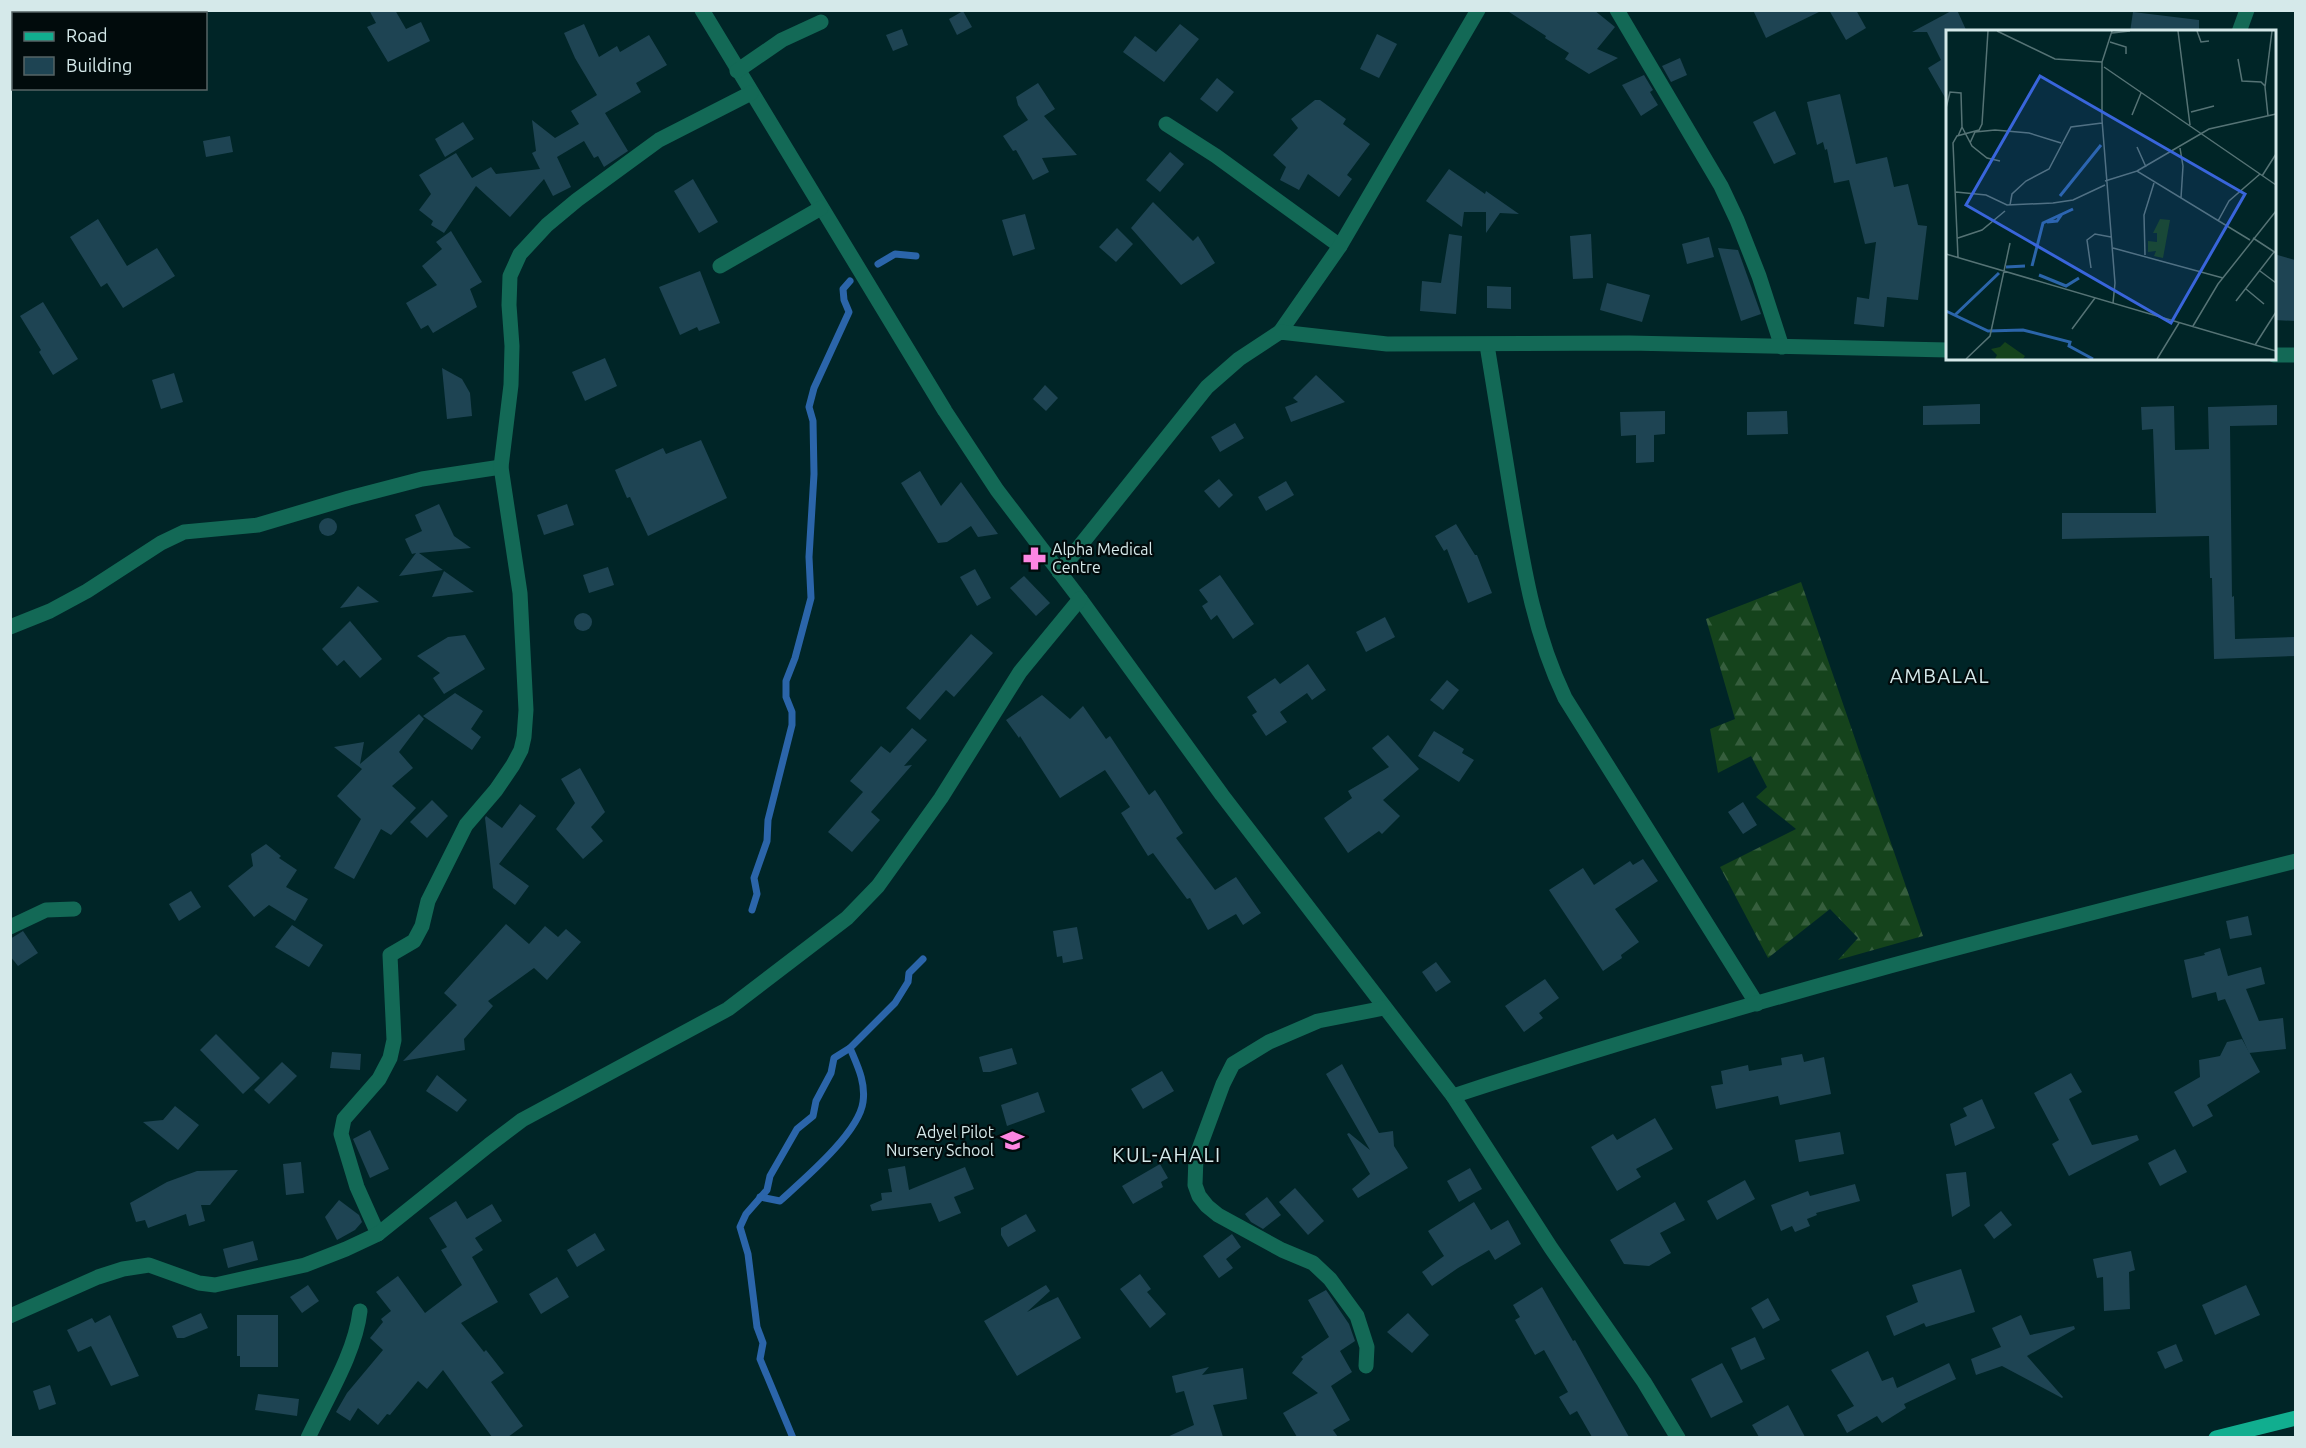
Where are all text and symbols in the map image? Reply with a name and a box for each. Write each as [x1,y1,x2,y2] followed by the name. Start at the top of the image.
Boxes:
[12,12,207,90] legend
[66,25,108,45] text: Road
[1946,30,2276,360] inset map
[66,55,132,75] text: Building
[1052,540,1153,576] place label: Alpha Medical Centre
[1021,545,1047,571] pharmacy icon: Alpha Medical Centre
[1890,664,1990,687] district label: AMBALAL
[886,1123,995,1159] place label: Adyel Pilot Nursery School
[999,1128,1025,1154] school or university icon: Adyel Pilot Nursery School
[1112,1143,1222,1166] district label: KUL-AHALI

